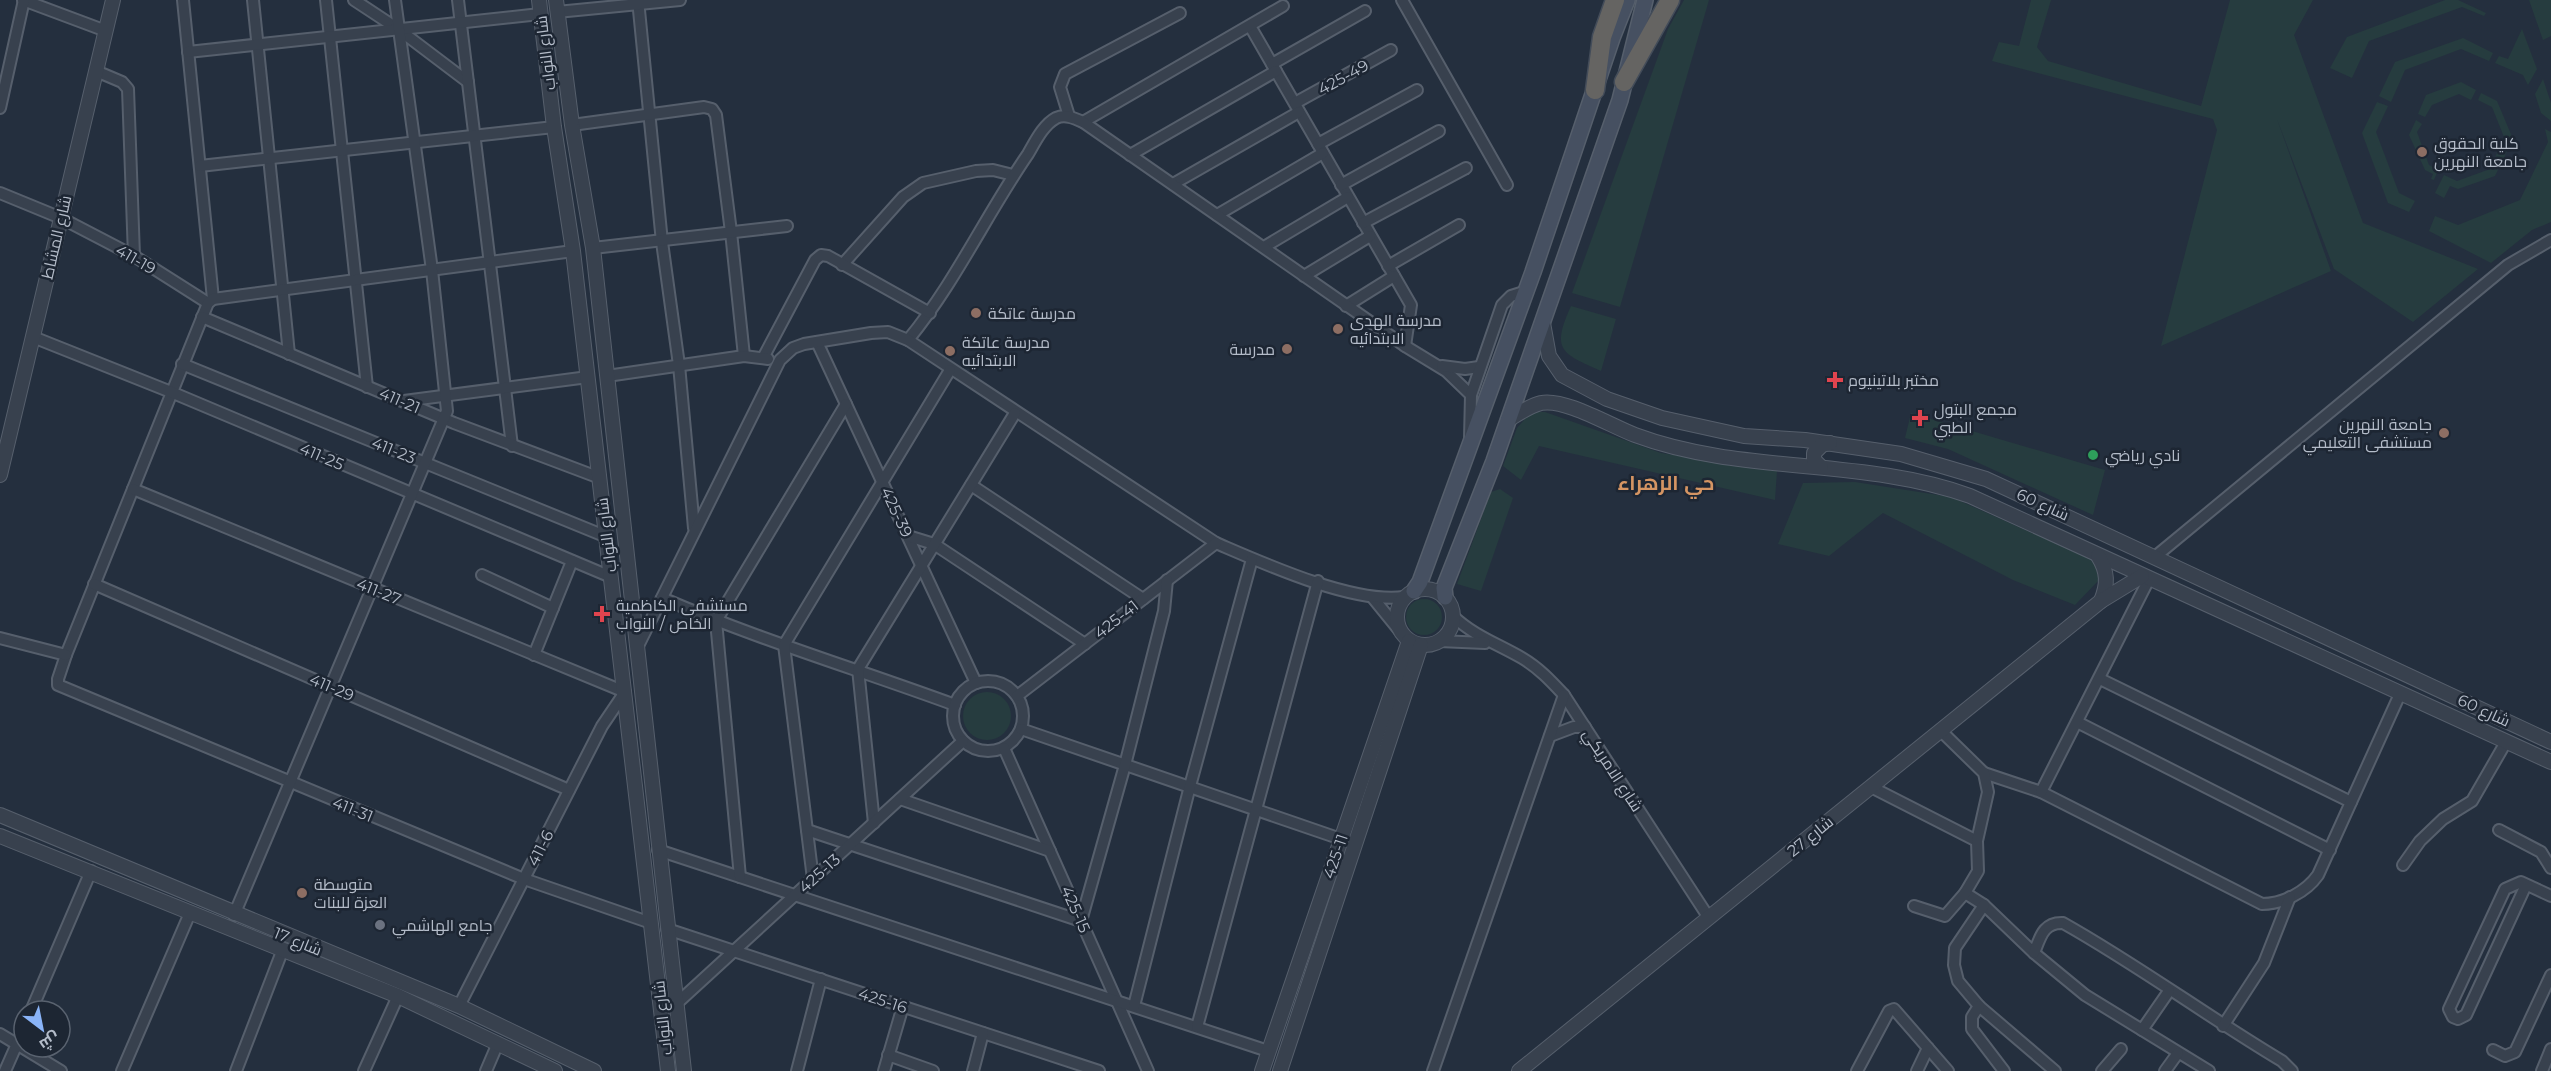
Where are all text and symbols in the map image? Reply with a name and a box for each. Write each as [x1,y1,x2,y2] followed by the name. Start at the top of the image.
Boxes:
[532,14,561,91] street label: شارع النواب
[1315,56,1372,99] street label: 425-49
[2434,134,2527,172] place label: كلية الحقوق جامعة النهرين
[2415,145,2429,159] marker: كلية الحقوق جامعة النهرين
[38,193,77,281] street label: شارع المشاط
[112,240,159,278] street label: 411-19
[988,304,1076,323] place label: مدرسة عاتكة
[969,306,983,320] marker: مدرسة عاتكة
[1350,311,1442,348] place label: مدرسة الهدى الابتدائيه
[1331,322,1345,336] marker: مدرسة الهدى الابتدائيه
[962,333,1050,370] place label: مدرسة عاتكة الابتدائيه
[1229,340,1275,359] place label: مدرسة
[1280,342,1294,356] marker: مدرسة
[943,344,957,358] marker: مدرسة عاتكة الابتدائيه
[1826,371,1844,389] marker: مختبر بلاتينيوم
[1848,371,1939,392] place label: مختبر بلاتينيوم
[377,383,423,418] street label: 411-21
[1934,400,2017,441] place label: مجمع البتول الطبي
[1911,409,1929,427] marker: مجمع البتول الطبي
[2303,415,2432,456] place label: جامعة النهرين مستشفى التعليمي
[2437,426,2451,440] marker: جامعة النهرين مستشفى التعليمي
[369,433,419,468] street label: 411-23
[297,439,347,474] street label: 411-25
[2105,446,2180,469] place label: نادي رياضي
[2086,448,2100,462] marker: نادي رياضي
[1618,471,1714,499] district label: حي الزهراء
[877,484,916,540] street label: 425-39
[2013,484,2072,526] street label: شارع 60
[593,496,622,573] street label: شارع النواب
[354,574,404,609] street label: 411-27
[616,596,748,634] place label: مستشفى الكاظمية الخاص / النواب
[1090,596,1142,643] street label: 425-41
[593,605,611,623] marker: مستشفى الكاظمية الخاص / النواب
[307,670,357,705] street label: 411-29
[2454,690,2513,733] street label: شارع 60
[1575,725,1646,818] street label: شارع الامريكي
[330,793,376,826] street label: 411-31
[1783,812,1838,862] street label: شارع 27
[523,827,558,869] street label: 411-6
[1319,831,1352,881] street label: 425-11
[795,850,844,897] street label: 425-13
[314,875,387,912] place label: متوسطة العزة للبنات
[1057,883,1094,936] street label: 425-15
[295,886,309,900] marker: متوسطة العزة للبنات
[392,916,492,939] place label: جامع الهاشمي
[373,918,387,932] marker: جامع الهاشمي
[270,923,325,962] street label: شارع 17
[649,980,678,1056] street label: شارع النواب
[856,984,910,1017] street label: 425-16
[12,999,72,1059] north arrow
[36,1028,63,1055] text: ش

